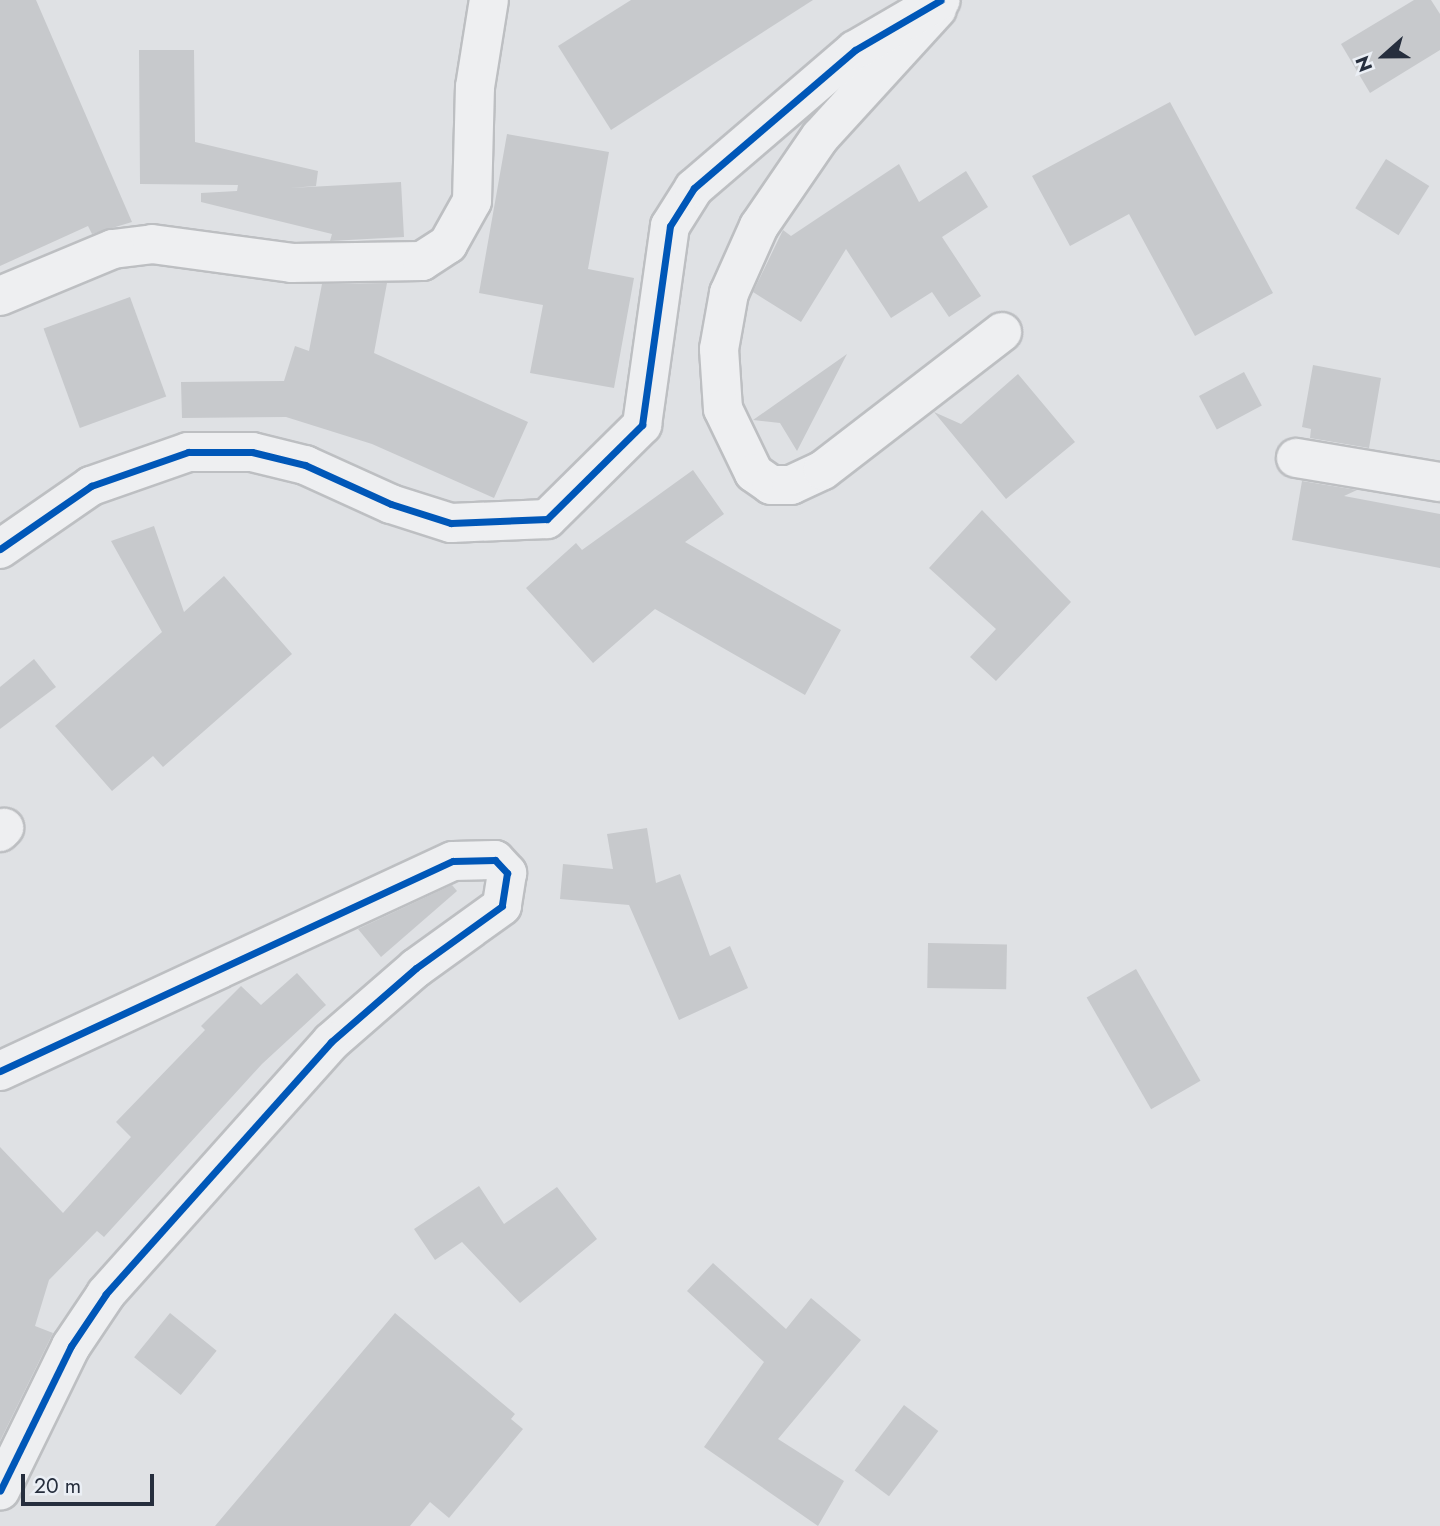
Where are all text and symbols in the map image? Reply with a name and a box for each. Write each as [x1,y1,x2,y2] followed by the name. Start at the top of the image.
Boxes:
[1349,21,1419,91] north arrow
[1349,52,1379,76] text: N
[24,1460,158,1504] scale bar
[34,1471,81,1501] text: 20 m

